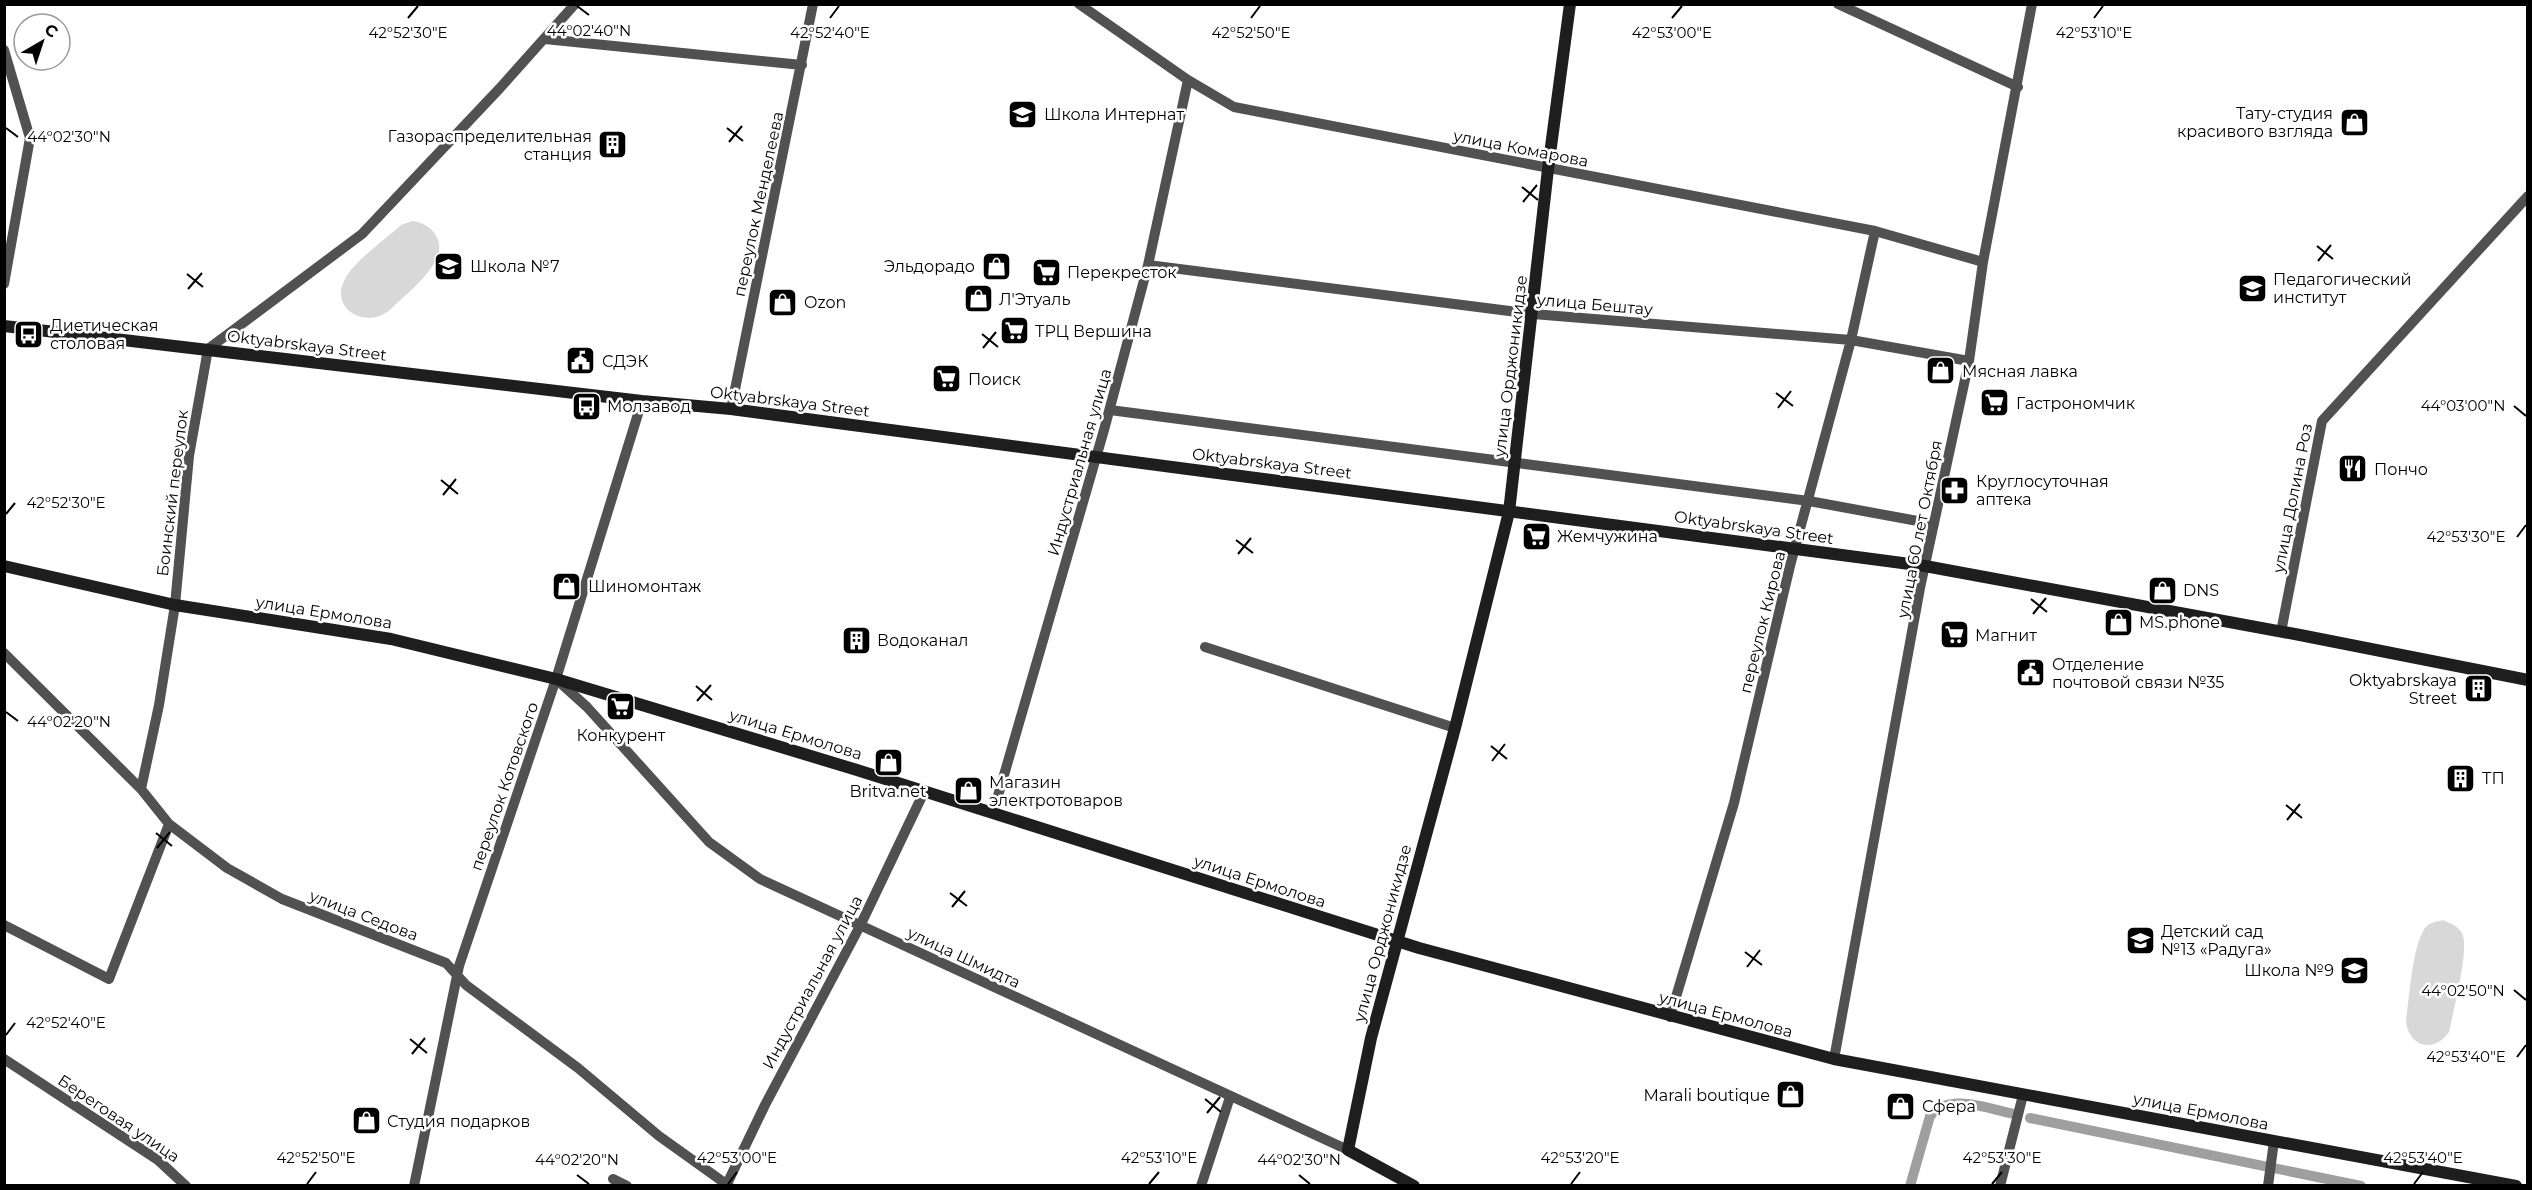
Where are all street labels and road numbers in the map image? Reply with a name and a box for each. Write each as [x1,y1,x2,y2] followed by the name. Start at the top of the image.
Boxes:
[730,110,787,298] street label: переулок Менделеева
[1451,126,1590,171] street label: улица Комарова
[1490,274,1531,459] street label: улица Орджоникидзе
[1535,290,1654,319] street label: улица Бештау
[226,326,388,365] street label: Oktyabrskaya Street
[1044,366,1115,558] street label: Индустриальная улица
[709,382,871,421] street label: Oktyabrskaya Street
[153,408,192,577] street label: Боинский переулок
[2268,422,2316,576] street label: улица Долина Роз
[1893,439,1946,621] street label: улица 60 лет Октября
[1191,444,1353,483] street label: Oktyabrskaya Street
[1673,507,1835,548] street label: Oktyabrskaya Street
[1736,549,1789,695] street label: переулок Кирова
[253,592,393,633] street label: улица Ермолова
[467,699,542,873] street label: переулок Котовского
[726,705,865,764] street label: улица Ермолова
[1349,842,1415,1025] street label: улица Орджоникидзе
[1190,851,1328,912] street label: улица Ермолова
[306,886,421,945] street label: улица Седова
[759,892,866,1072] street label: Индустриальная улица
[903,923,1023,992] street label: улица Шмидта
[1656,987,1795,1041] street label: улица Ермолова
[54,1071,183,1166] street label: Береговая улица
[2130,1089,2270,1134] street label: улица Ермолова

